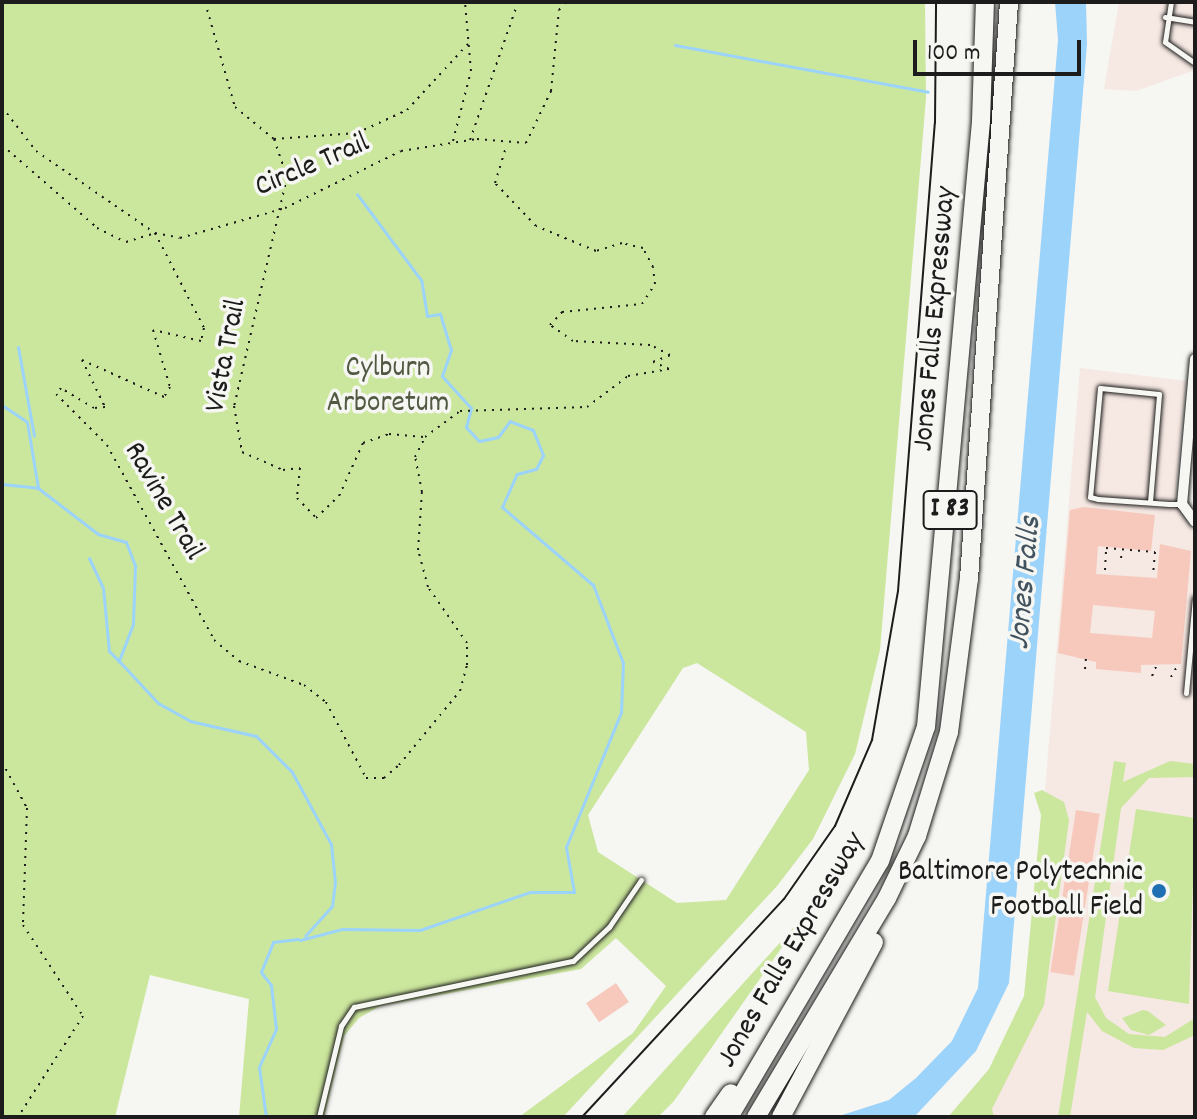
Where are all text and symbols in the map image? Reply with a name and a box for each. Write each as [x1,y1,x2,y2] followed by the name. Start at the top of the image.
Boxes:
[917,24,1085,74] scale bar
[927,37,980,71] text: 100 m
[250,127,376,207] street label: Circle Trail
[907,185,967,453] street label: Jones Falls Expressway
[199,296,257,416] street label: Vista Trail
[327,352,449,422] park label: Cylburn Arboretum
[114,437,210,567] street label: Ravine Trail
[922,486,978,534] road number: I 83
[1002,515,1052,651] water label: Jones Falls
[711,827,875,1075] street label: Jones Falls Expressway
[898,856,1143,926] place label: Baltimore Polytechnic Football Field
[1150,882,1168,900] marker: Baltimore Polytechnic Football Field

